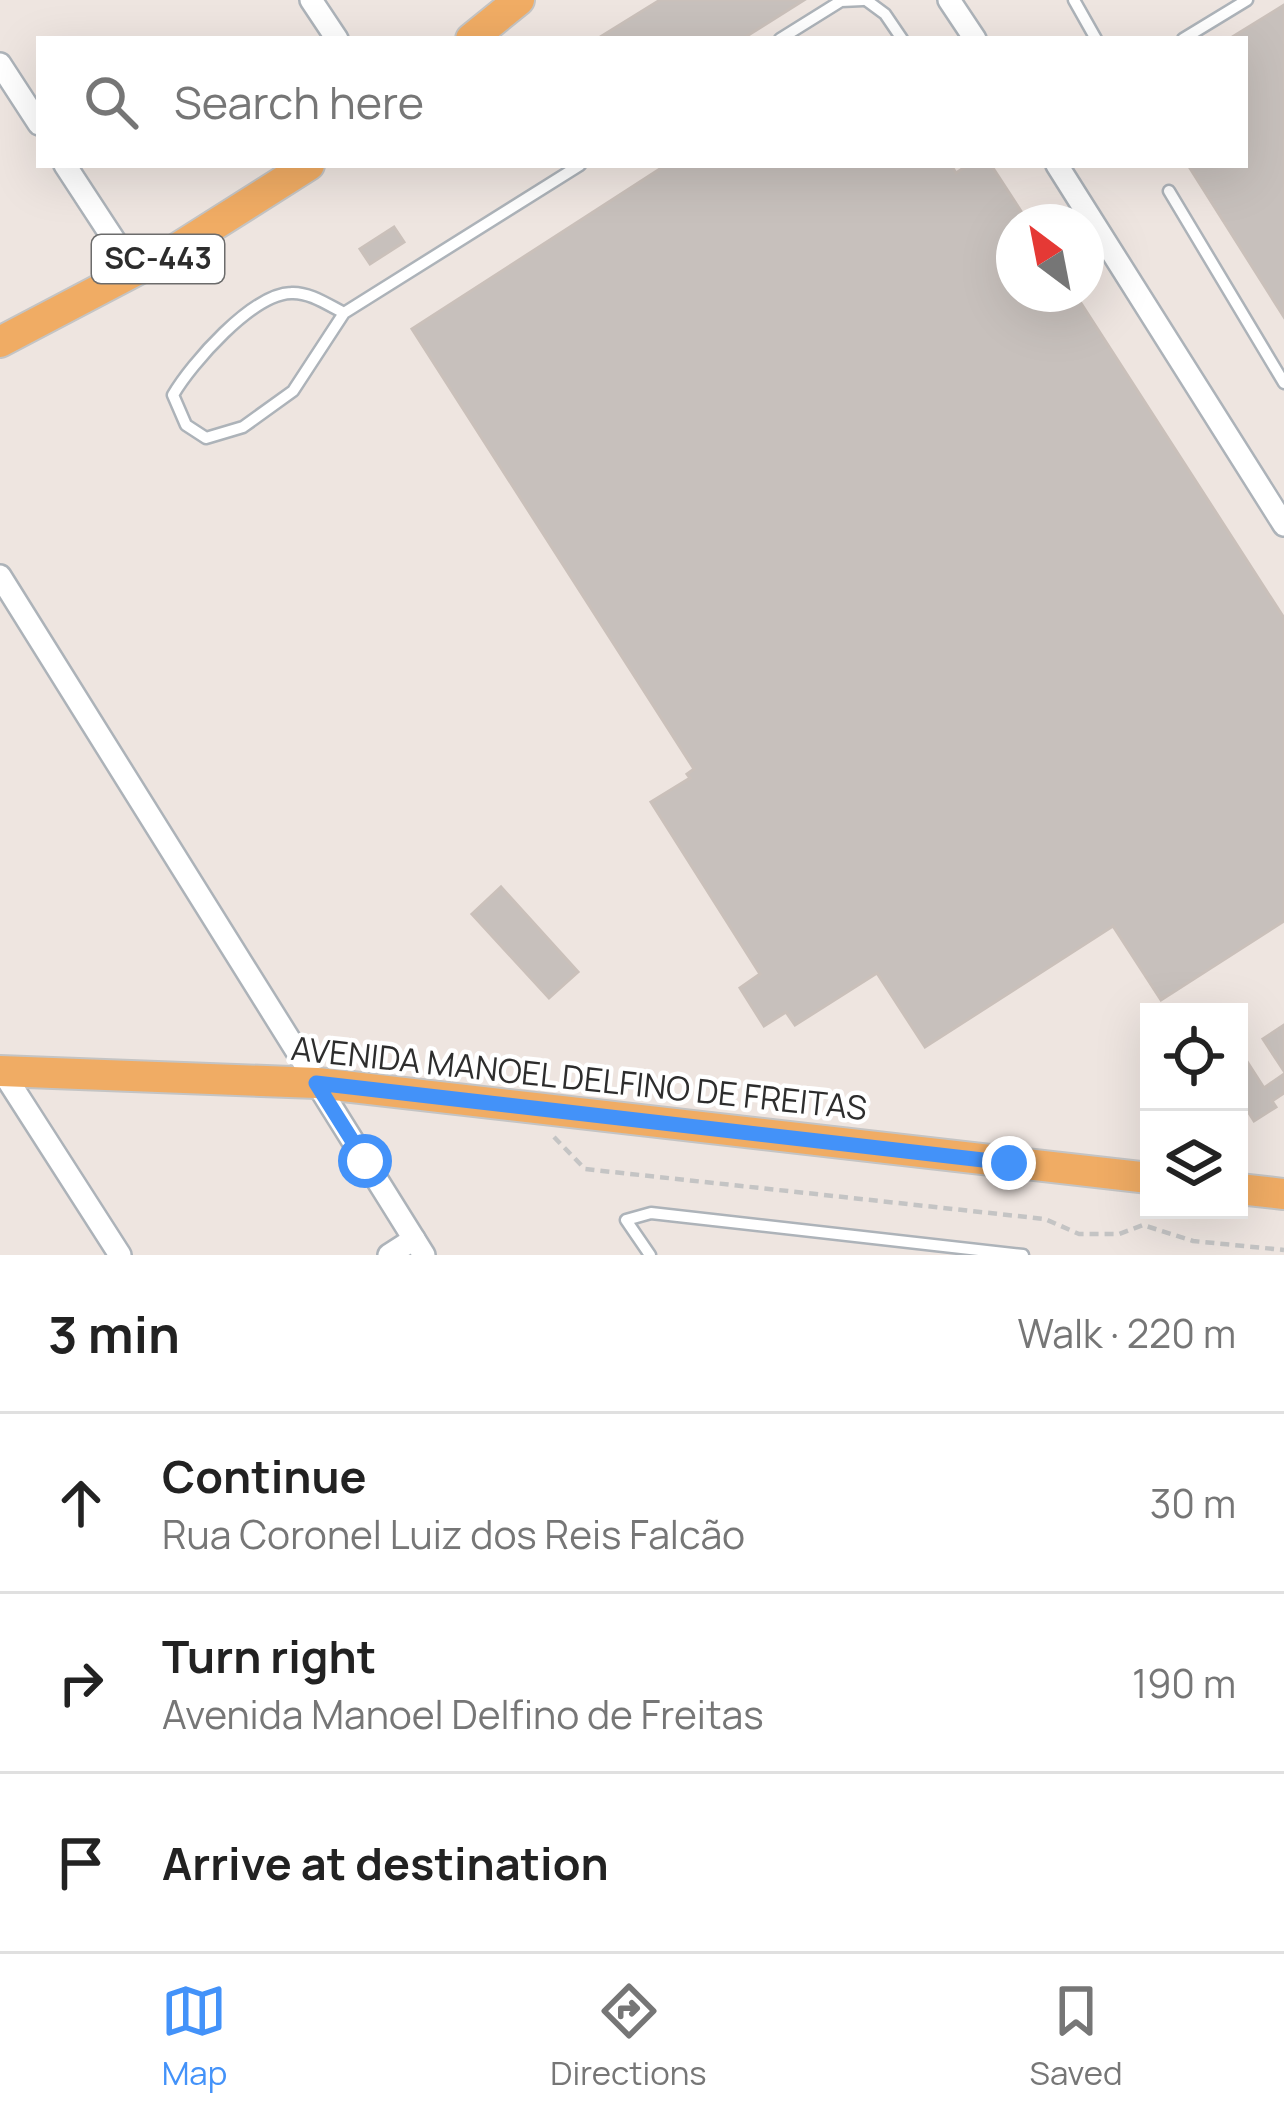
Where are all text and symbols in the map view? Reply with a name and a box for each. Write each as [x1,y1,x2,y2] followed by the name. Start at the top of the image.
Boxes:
[36,36,1248,168] search box
[78,69,144,135] icon: search
[174,71,424,133] text: Search here
[996,204,1104,312] north arrow
[92,235,224,283] road number: SC-443
[1140,1003,1248,1219] map controls
[1140,1003,1248,1111] button: locate
[289,1025,869,1130] street label: AVENIDA MANOEL DELFINO DE FREITAS
[1140,1111,1248,1219] button: layers
[338,1134,392,1188] route start
[982,1136,1036,1190] route end
[48,1299,180,1368] text: 3 min
[1018,1306,1236,1360] text: Walk · 220 m
[162,1445,367,1507] text: Continue
[48,1470,114,1536] icon: ahead
[1150,1476,1236,1530] text: 30 m
[162,1507,745,1561] text: Rua Coronel Luiz dos Reis Falcão
[162,1625,376,1687] text: Turn right
[48,1650,114,1716] icon: right
[1132,1656,1236,1710] text: 190 m
[162,1687,764,1741] text: Avenida Manoel Delfino de Freitas
[48,1830,114,1896] icon: arrive
[162,1832,609,1894] text: Arrive at destination
[161,1978,227,2095] tab: Map
[550,1978,707,2095] tab: Directions
[1030,1978,1123,2095] tab: Saved

